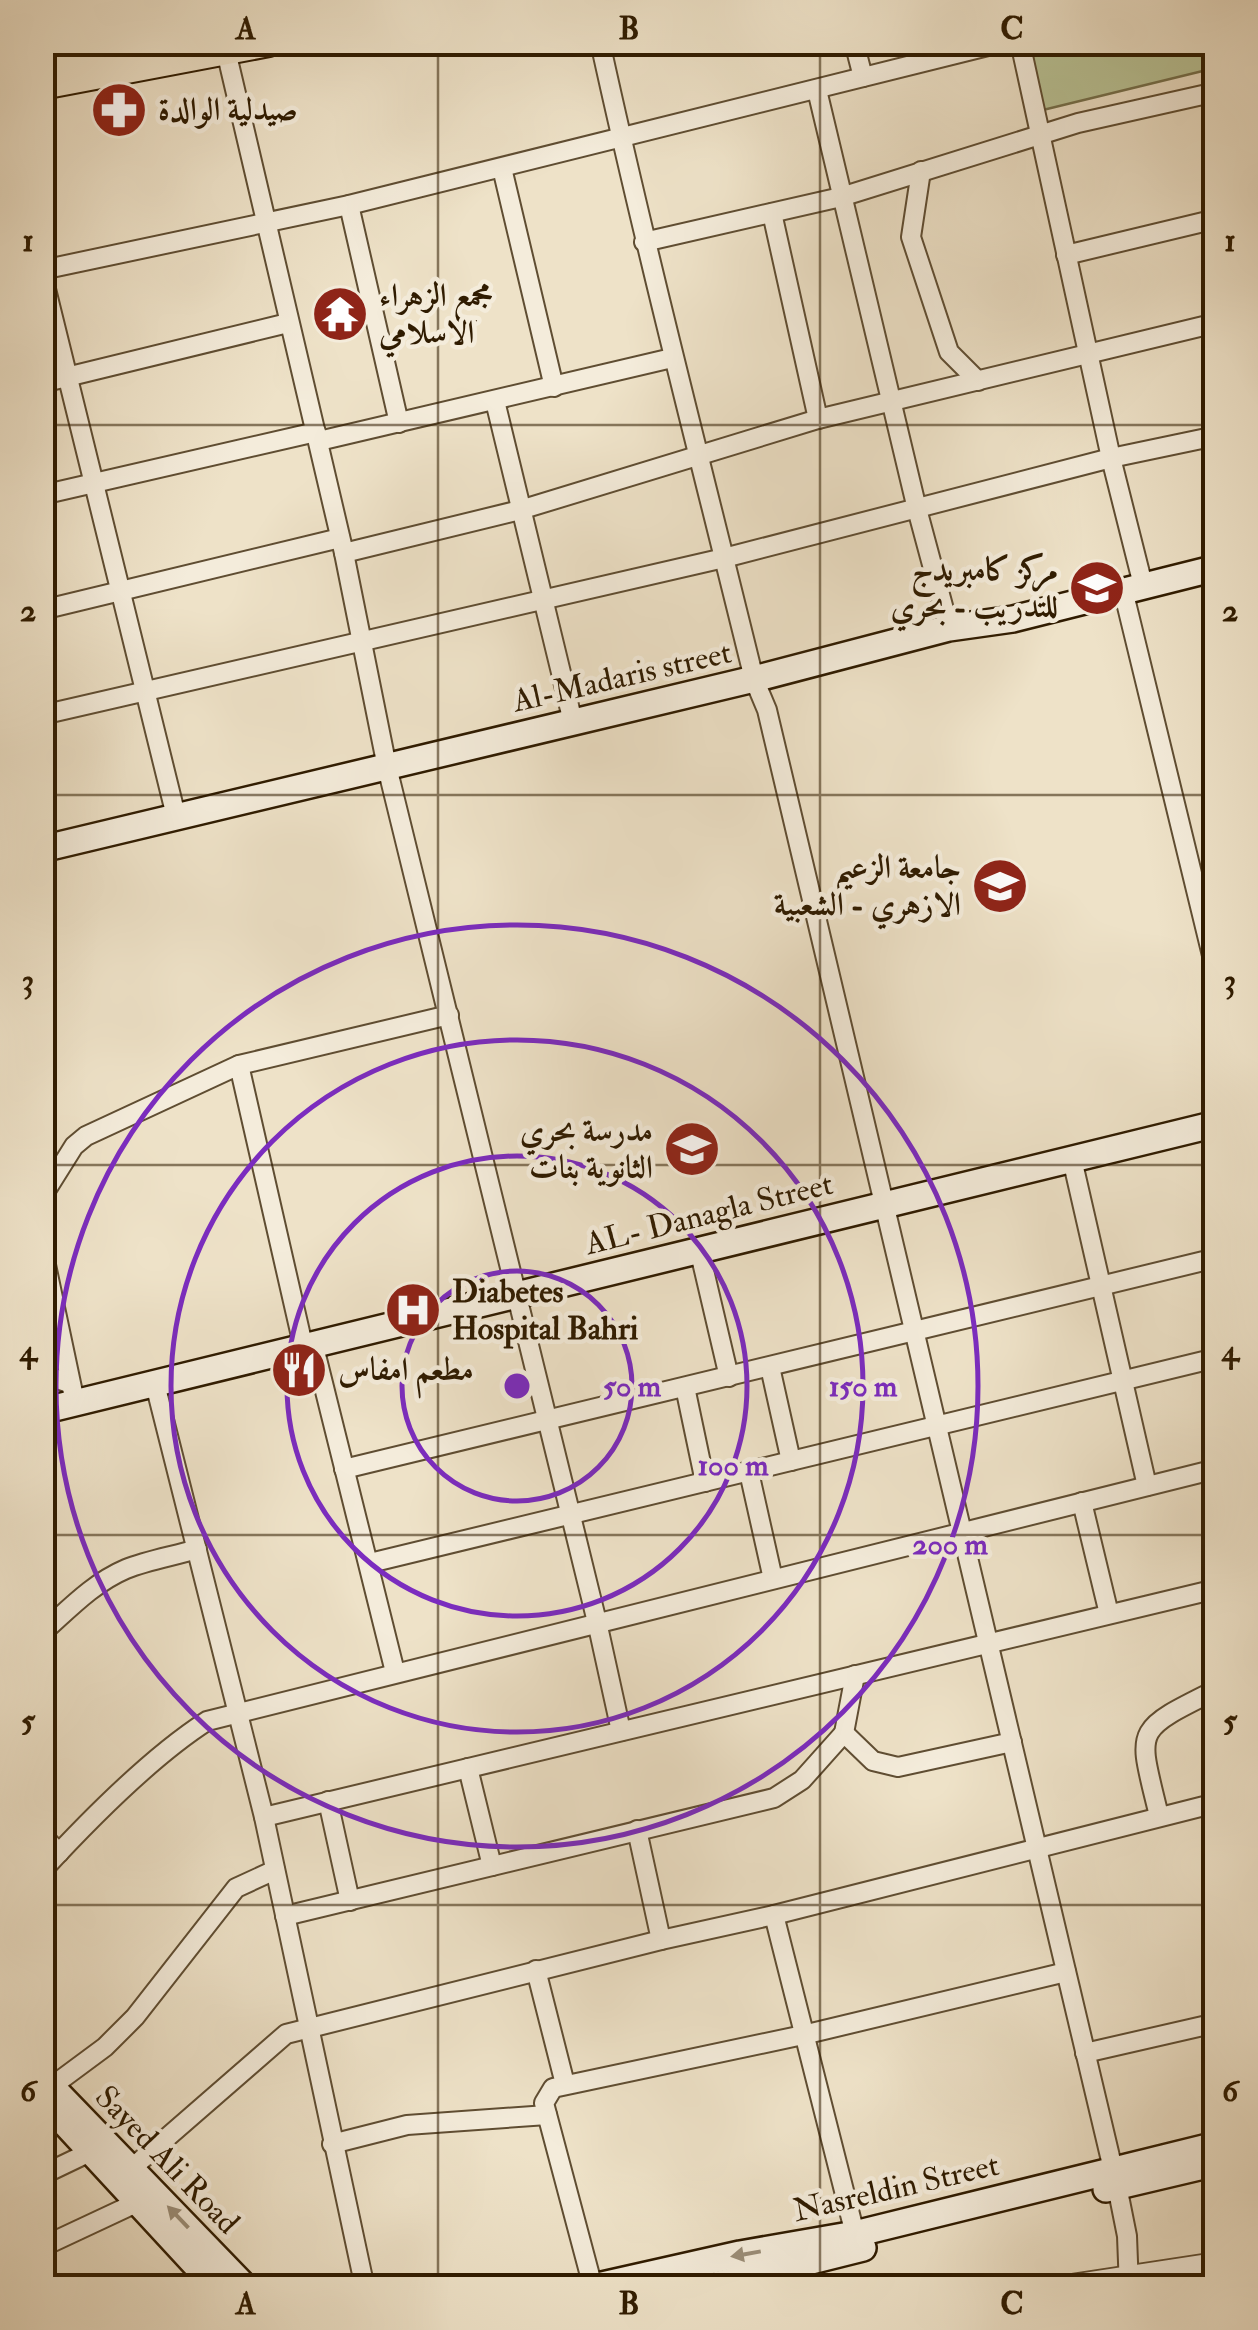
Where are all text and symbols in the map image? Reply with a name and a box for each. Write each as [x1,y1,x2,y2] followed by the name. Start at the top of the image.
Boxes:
[234,9,257,49] text: A
[619,9,639,49] text: B
[1000,9,1024,49] text: C
[89,80,149,140] pharmacy icon: صيدلية الوالدة
[158,90,298,130] place label: صيدلية الوالدة
[22,221,34,261] text: 1
[1224,221,1236,261] text: 1
[378,276,493,358] place label: مجمع الزهراء الاسلامي
[310,284,370,344] temple icon: مجمع الزهراء الاسلامي
[891,550,1058,632] place label: مركز كامبريدج للتدريب - بحري
[1067,558,1127,618] school or university icon: مركز كامبريدج للتدريب - بحري
[20,591,36,631] text: 2
[1222,591,1238,631] text: 2
[508,632,735,722] street label: Al-Madaris street
[774,848,961,930] place label: جامعة الزعيم الازهري - الشعبية
[970,856,1030,916] school or university icon: جامعة الزعيم الازهري - الشعبية
[22,961,34,1001] text: 3
[1224,961,1236,1001] text: 3
[520,1111,653,1188] place label: مدرسة بحري الثانوية بنات
[662,1119,722,1179] school or university icon: مدرسة بحري الثانوية بنات
[580,1164,837,1264] street label: AL- Danagla Street
[452,1272,639,1349] place label: Diabetes Hospital Bahri
[383,1280,443,1340] hospital icon: Diabetes Hospital Bahri
[18,1331,38,1371] text: 4
[1220,1331,1240,1371] text: 4
[269,1340,329,1400] restaurant icon: مطعم امفاس
[338,1350,474,1399] place label: مطعم امفاس
[499,1368,535,1404] centre of rings
[603,1368,662,1405] text: 50 m
[829,1368,898,1405] text: 150 m
[698,1447,769,1484] text: 100 m
[912,1526,988,1563] text: 200 m
[21,1701,36,1741] text: 5
[1223,1701,1238,1741] text: 5
[20,2071,39,2111] text: 6
[1222,2071,1241,2111] text: 6
[86,2077,248,2243] street label: Sayed Ali Road
[789,2145,1003,2231] street label: Nasreldin Street
[167,2205,190,2229] one-way arrow
[730,2246,761,2262] one-way arrow
[234,2284,257,2324] text: A
[619,2284,639,2324] text: B
[1000,2284,1024,2324] text: C

